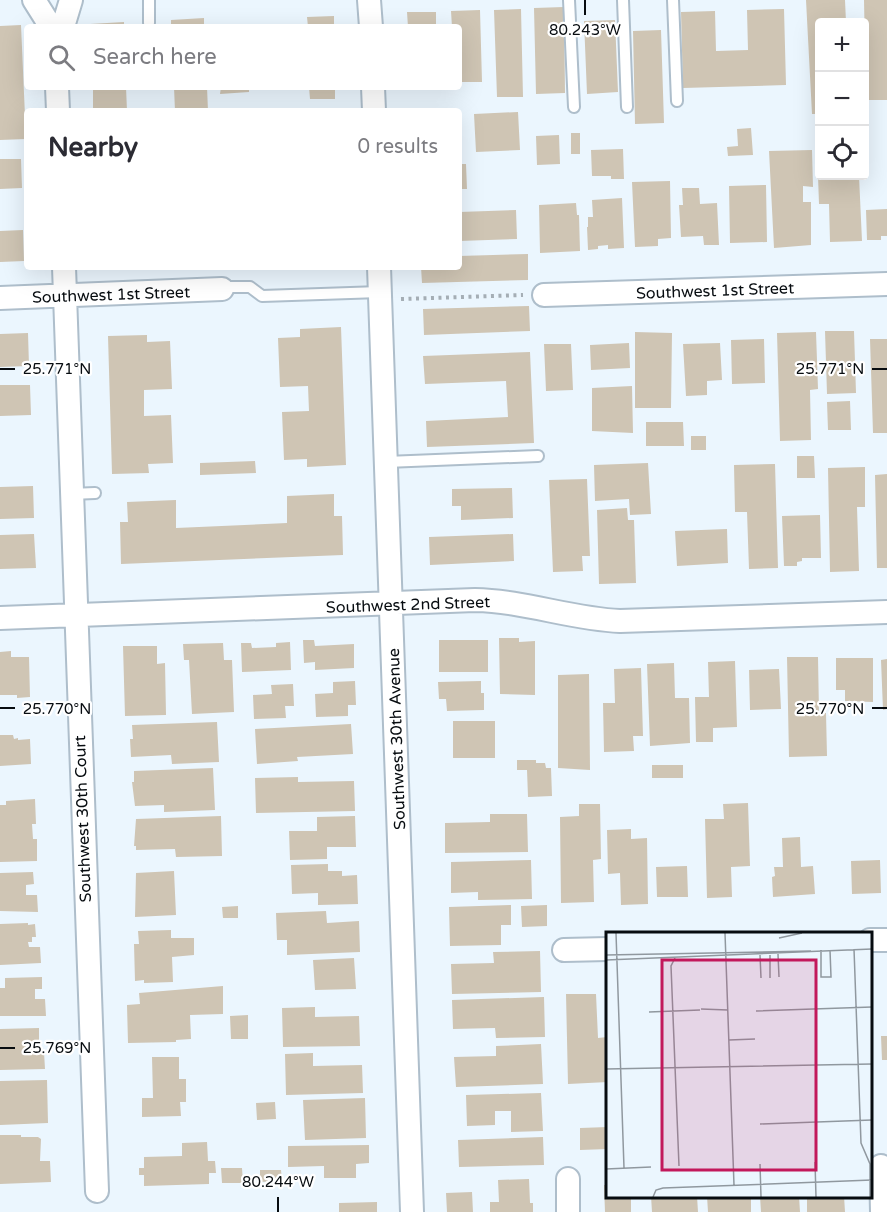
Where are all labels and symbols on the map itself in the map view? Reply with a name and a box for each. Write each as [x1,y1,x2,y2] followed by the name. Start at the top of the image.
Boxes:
[549,21,621,39] text: 80.243°W
[636,278,794,304] street label: Southwest 1st Street
[32,282,190,308] street label: Southwest 1st Street
[23,360,91,378] text: 25.771°N
[796,360,864,378] text: 25.771°N
[326,592,490,618] street label: Southwest 2nd Street
[384,648,410,830] street label: Southwest 30th Avenue
[23,700,91,718] text: 25.770°N
[796,700,864,718] text: 25.770°N
[70,735,96,903] street label: Southwest 30th Court
[606,932,872,1197] inset map
[23,1039,91,1057] text: 25.769°N
[242,1173,314,1191] text: 80.244°W

